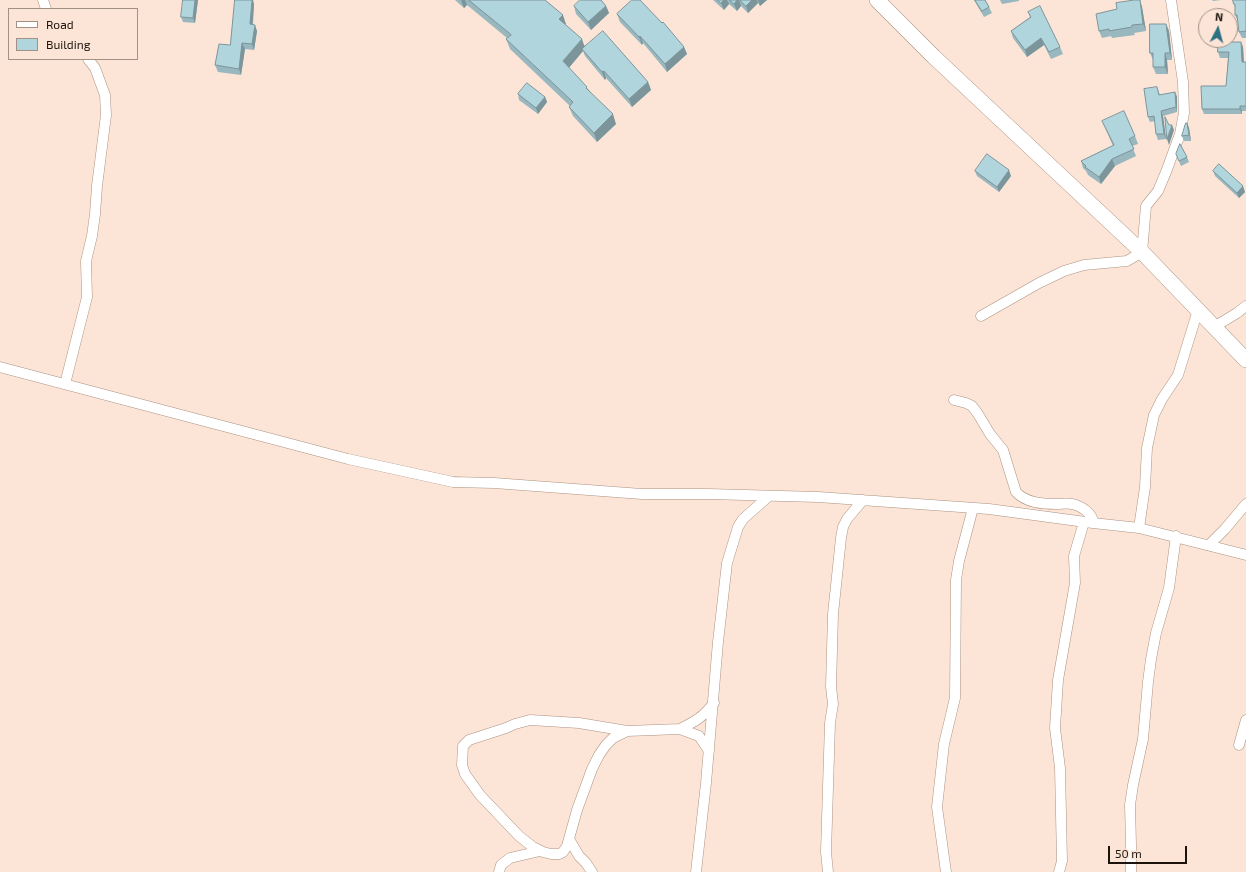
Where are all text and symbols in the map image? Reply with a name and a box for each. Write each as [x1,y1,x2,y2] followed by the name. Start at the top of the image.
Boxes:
[8,8,138,60] legend
[1198,8,1238,48] north arrow
[1215,10,1224,23] text: N
[46,17,74,31] text: Road
[46,37,90,51] text: Building
[1110,838,1189,864] scale bar
[1115,846,1142,860] text: 50 m

